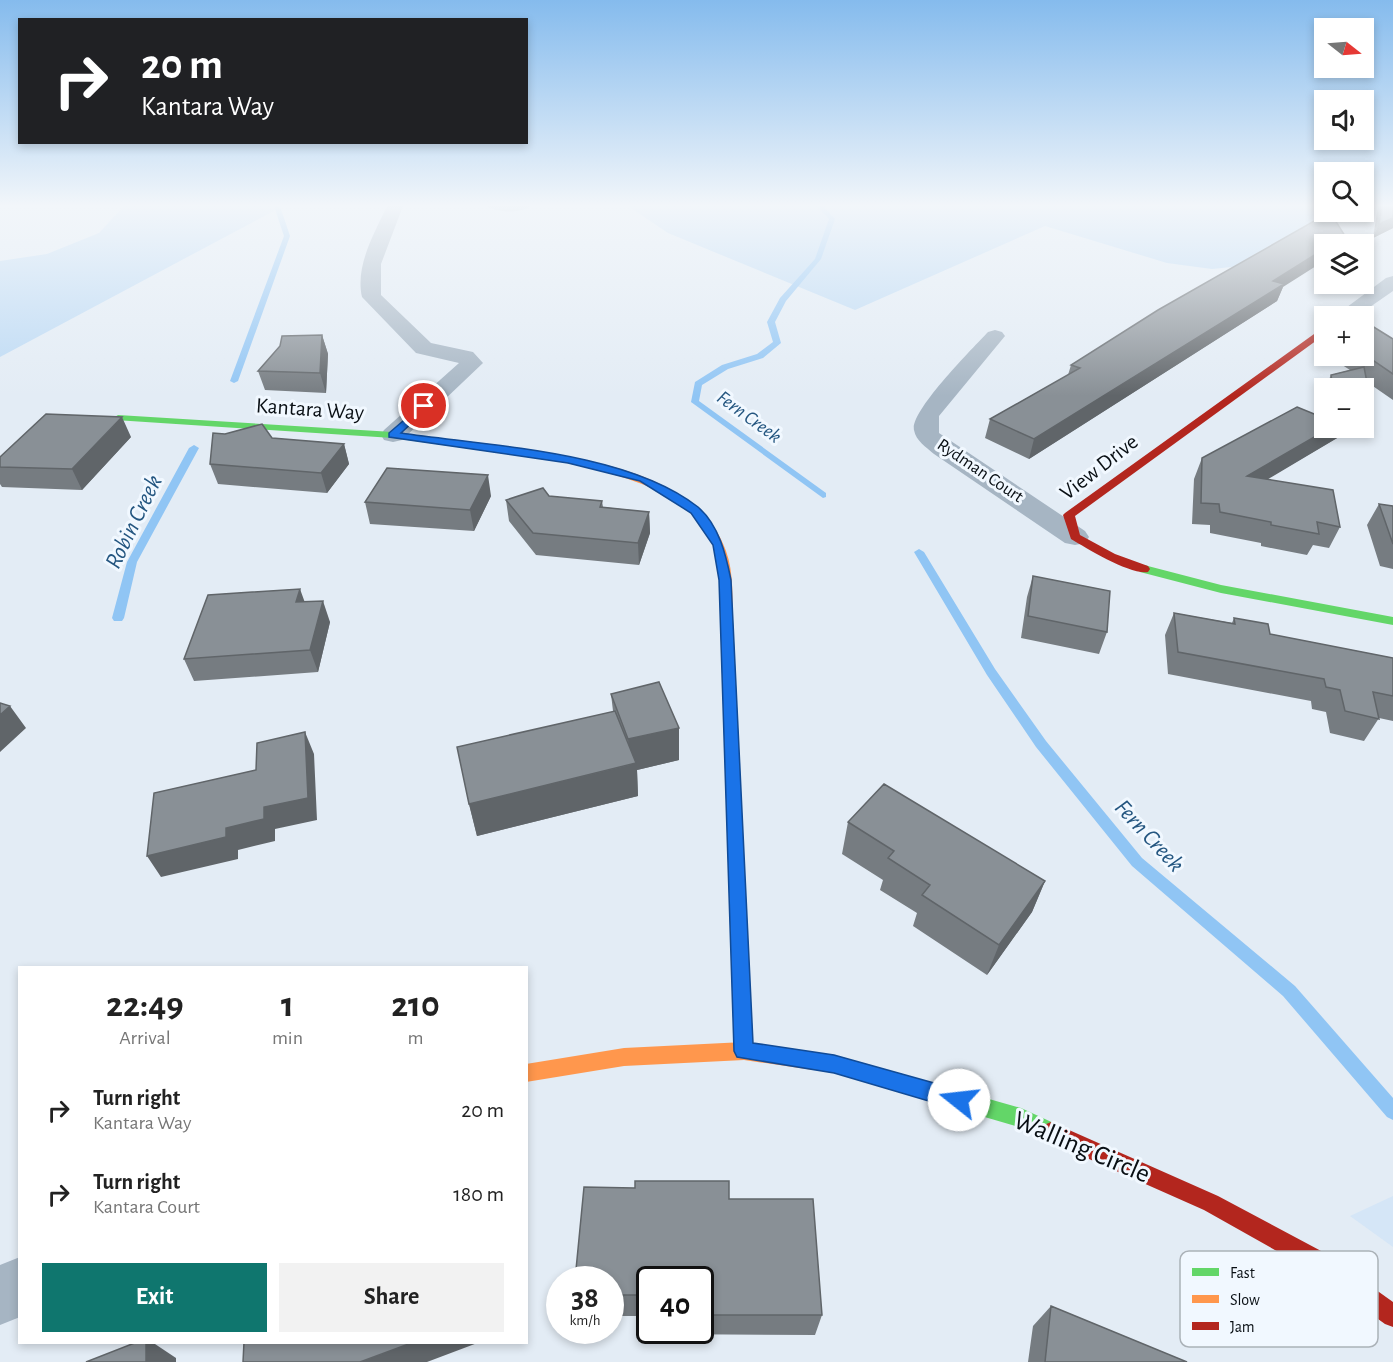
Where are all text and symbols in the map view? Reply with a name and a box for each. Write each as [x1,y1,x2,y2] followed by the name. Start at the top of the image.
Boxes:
[1314,18,1374,78] north arrow
[1314,18,1374,438] map controls
[42,42,120,120] icon: right
[141,44,223,86] text: 20 m
[1314,90,1374,150] button: sound
[141,93,274,120] text: Kantara Way
[1314,162,1374,222] button: search
[1314,234,1374,294] button: layers
[1314,306,1374,366] button: +
[1314,378,1374,438] button: −
[398,380,449,431] pin
[713,387,785,447] water label: Fern Creek
[407,389,440,422] icon: arrive
[255,394,365,424] street label: Kantara Way
[1056,430,1142,504] street label: View Drive
[934,436,1027,506] street label: Rydman Court
[101,471,167,573] water label: Robin Creek
[1110,795,1188,877] water label: Fern Creek
[106,987,184,1023] text: 22:49
[281,987,294,1023] text: 1
[391,987,440,1023] text: 210
[119,1028,171,1048] text: Arrival
[272,1028,303,1048] text: min
[408,1028,424,1048] text: m
[927,1068,991,1132] position arrow
[93,1087,180,1109] text: Turn right
[42,1094,75,1127] icon: right
[461,1099,504,1121] text: 20 m
[1010,1106,1154,1188] street label: Walling Circle
[93,1113,192,1133] text: Kantara Way
[93,1171,180,1193] text: Turn right
[42,1178,75,1211] icon: right
[453,1183,504,1205] text: 180 m
[93,1197,200,1217] text: Kantara Court
[1180,1251,1378,1347] legend
[42,1263,267,1332] button: Exit
[279,1263,504,1332] button: Share
[1230,1265,1255,1281] text: Fast
[636,1266,714,1344] speed limit sign: 40
[571,1283,599,1313] text: 38
[1230,1292,1260,1308] text: Slow
[570,1313,600,1328] text: km/h
[1230,1319,1255,1335] text: Jam

